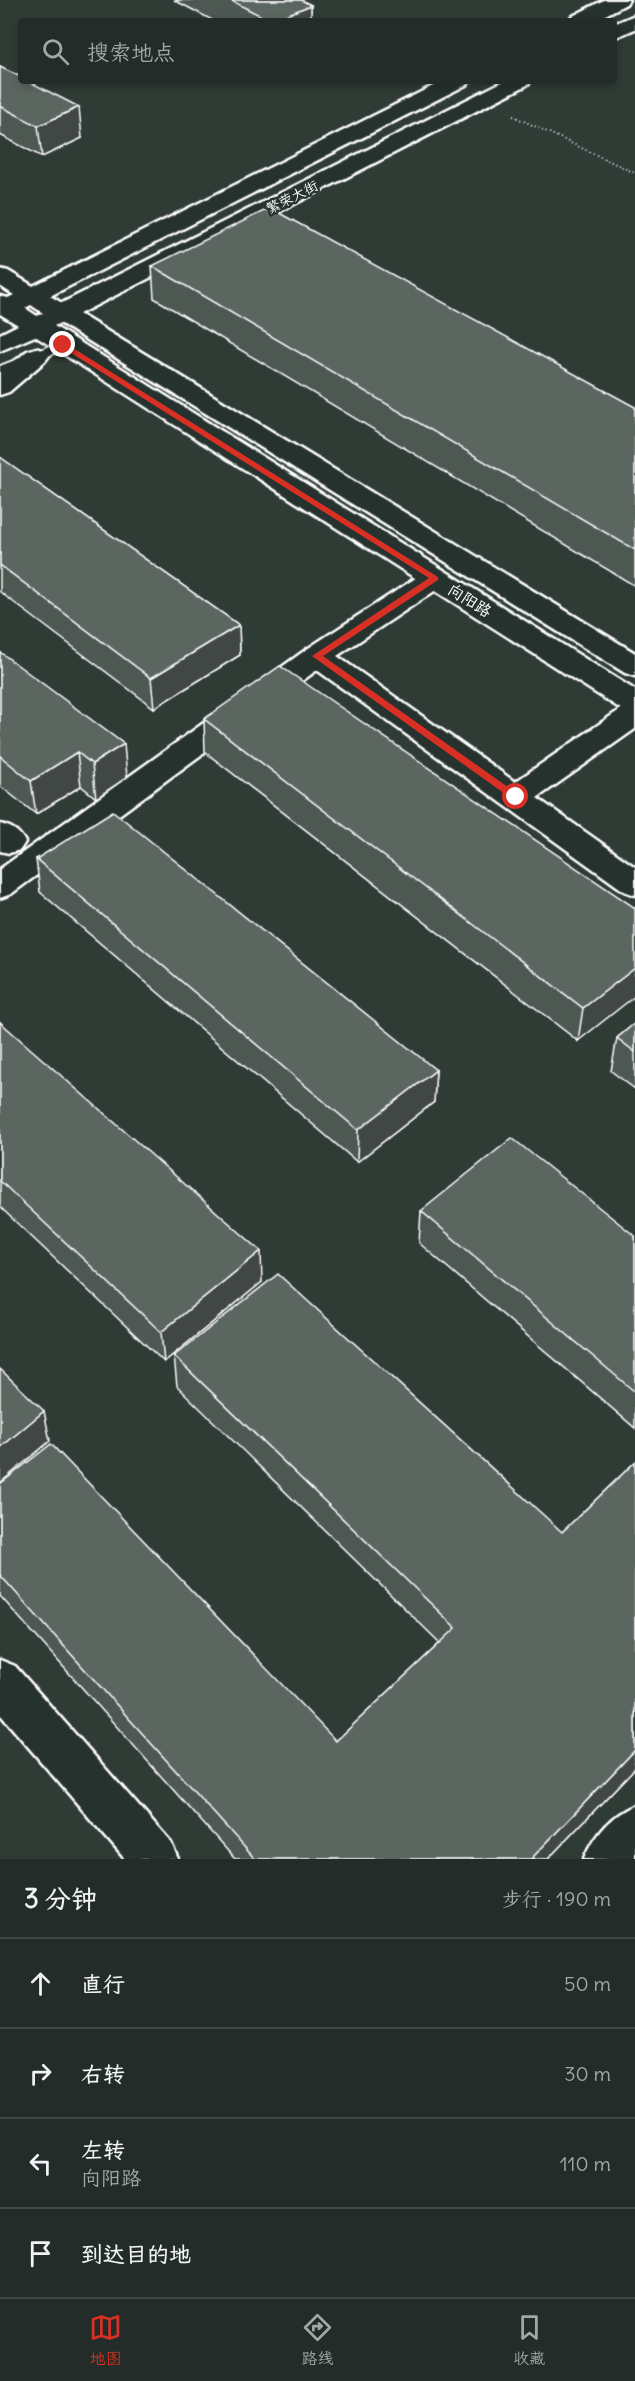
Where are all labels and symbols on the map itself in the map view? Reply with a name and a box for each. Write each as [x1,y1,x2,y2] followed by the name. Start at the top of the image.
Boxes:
[263,176,321,218] street label: 繁荣大街
[49,331,75,357] route end
[444,579,496,621] street label: 向阳路
[502,783,528,809] route start

